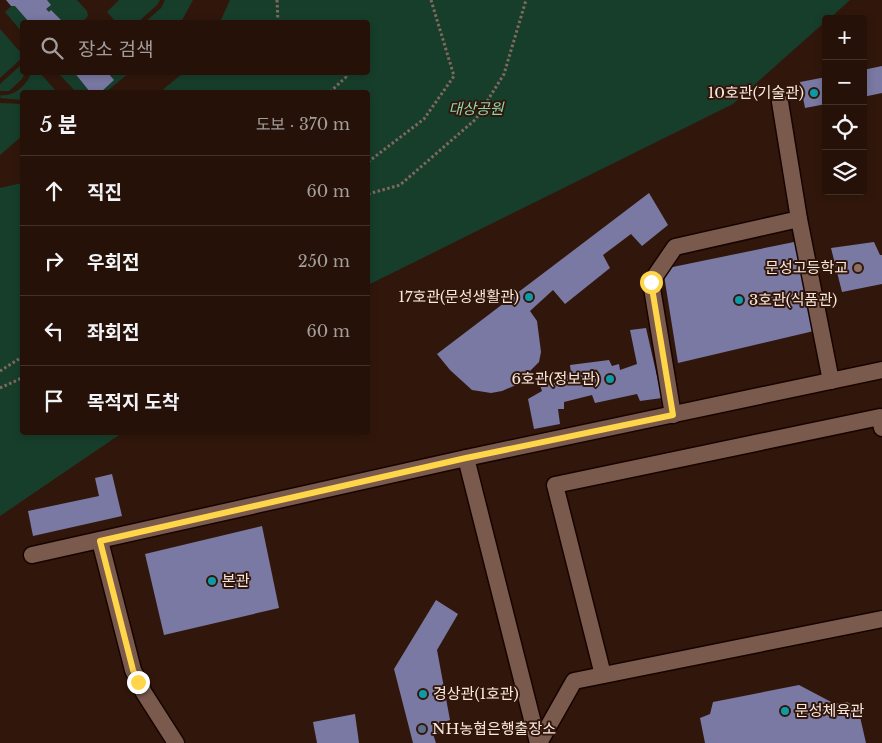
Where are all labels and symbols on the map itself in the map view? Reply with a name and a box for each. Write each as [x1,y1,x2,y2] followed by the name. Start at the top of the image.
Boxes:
[708,83,804,102] place label: 10호관(기술관)
[808,87,820,99] marker: 10호관(기술관)
[448,99,505,118] park label: 대상공원
[765,258,848,277] place label: 문성고등학교
[852,262,864,274] marker: 문성고등학교
[640,271,663,294] route start
[398,287,519,306] place label: 17호관(문성생활관)
[749,290,837,309] place label: 3호관(식품관)
[523,291,535,303] marker: 17호관(문성생활관)
[733,294,745,306] marker: 3호관(식품관)
[511,369,600,388] place label: 6호관(정보관)
[604,373,616,385] marker: 6호관(정보관)
[222,571,250,590] place label: 본관
[206,575,218,587] marker: 본관
[127,671,150,694] route end
[433,684,519,703] place label: 경상관(1호관)
[417,688,429,700] marker: 경상관(1호관)
[795,701,864,720] place label: 문성체육관
[779,705,791,717] marker: 문성체육관
[432,719,556,738] place label: NH농협은행출장소
[416,723,428,735] marker: NH농협은행출장소

